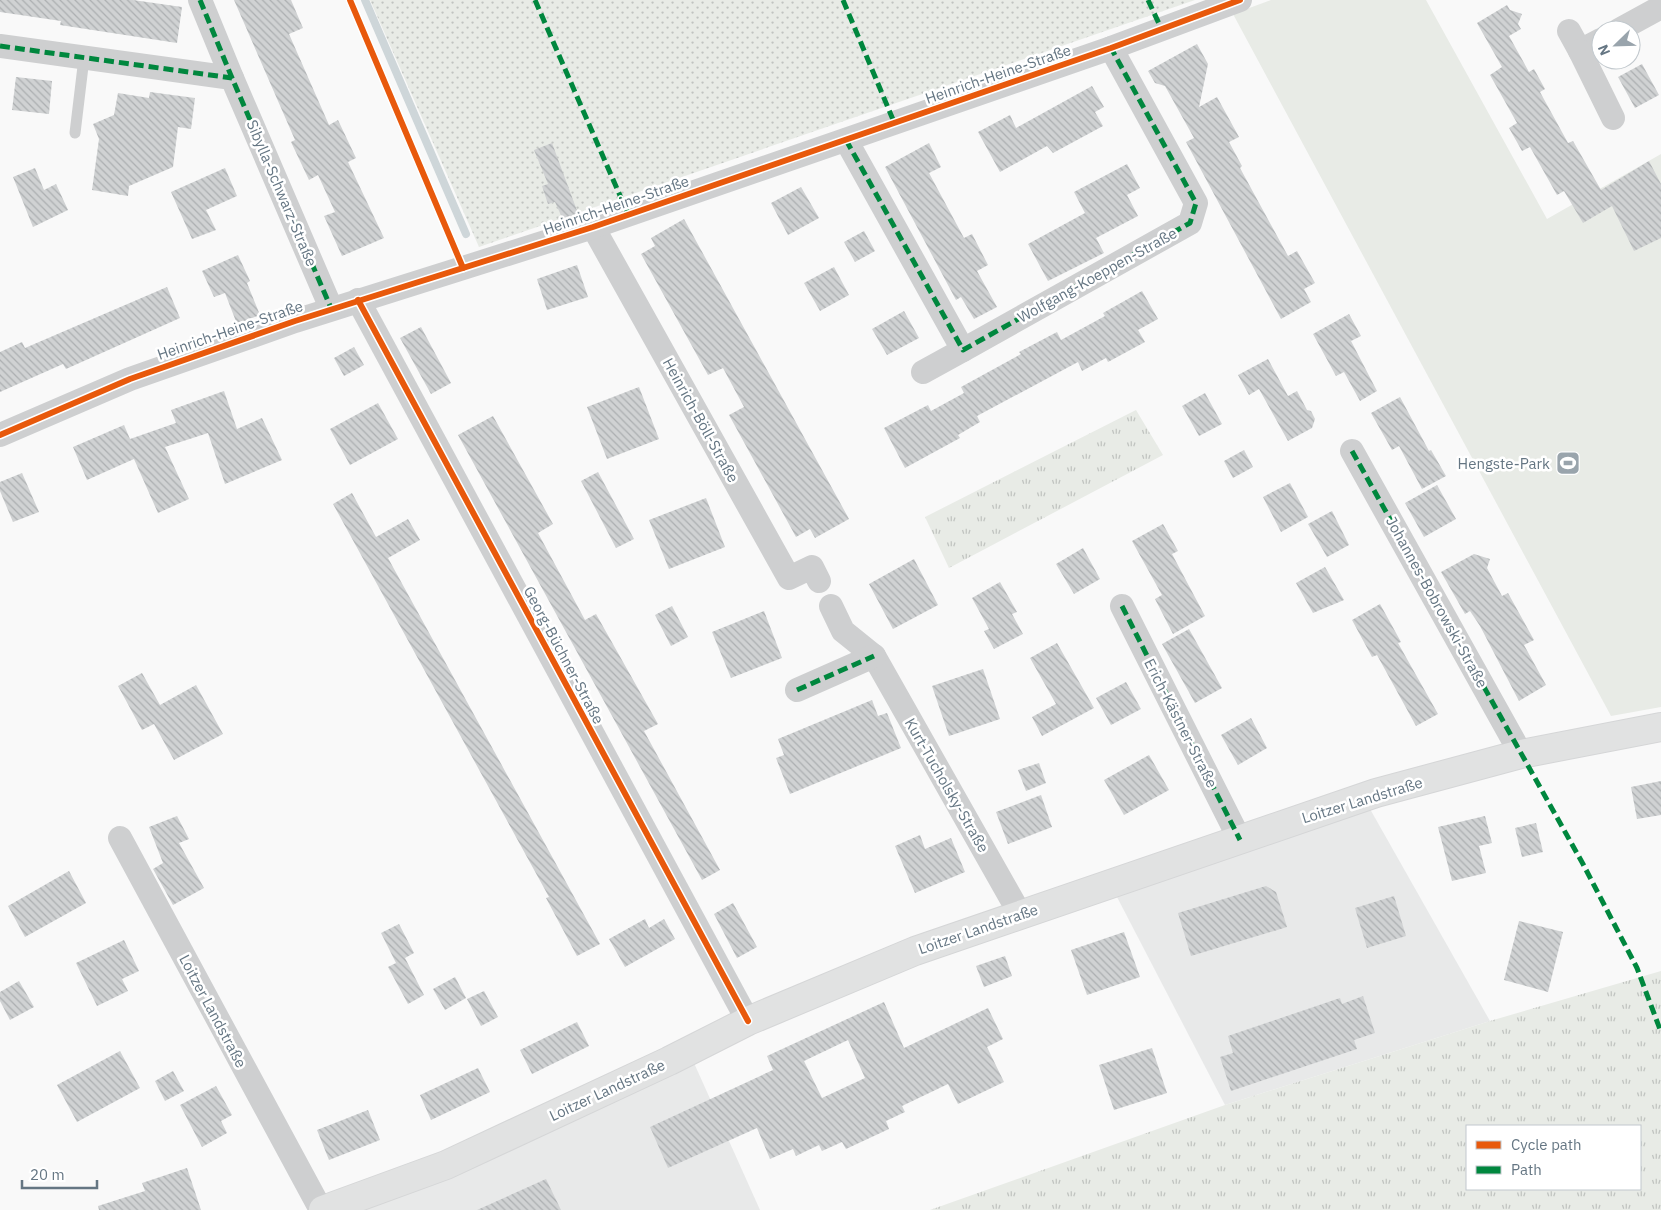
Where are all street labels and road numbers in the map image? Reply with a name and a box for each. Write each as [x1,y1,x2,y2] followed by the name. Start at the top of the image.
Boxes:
[923,40,1073,108] street label: Heinrich-Heine-Straße
[242,117,322,269] street label: Sibylla-Schwarz-Straße
[541,171,691,239] street label: Heinrich-Heine-Straße
[1014,223,1180,327] street label: Wolfgang-Koeppen-Straße
[155,296,305,364] street label: Heinrich-Heine-Straße
[659,354,743,486] street label: Heinrich-Böll-Straße
[1382,513,1492,691] street label: Johannes-Bobrowski-Straße
[520,583,608,727] street label: Georg-Büchner-Straße
[1140,655,1222,791] street label: Erich-Kästner-Straße
[901,714,993,856] street label: Kurt-Tucholsky-Straße
[1299,773,1425,827] street label: Loitzer Landstraße
[916,900,1040,958] street label: Loitzer Landstraße
[175,951,251,1071] street label: Loitzer Landstraße
[546,1055,668,1125] street label: Loitzer Landstraße

